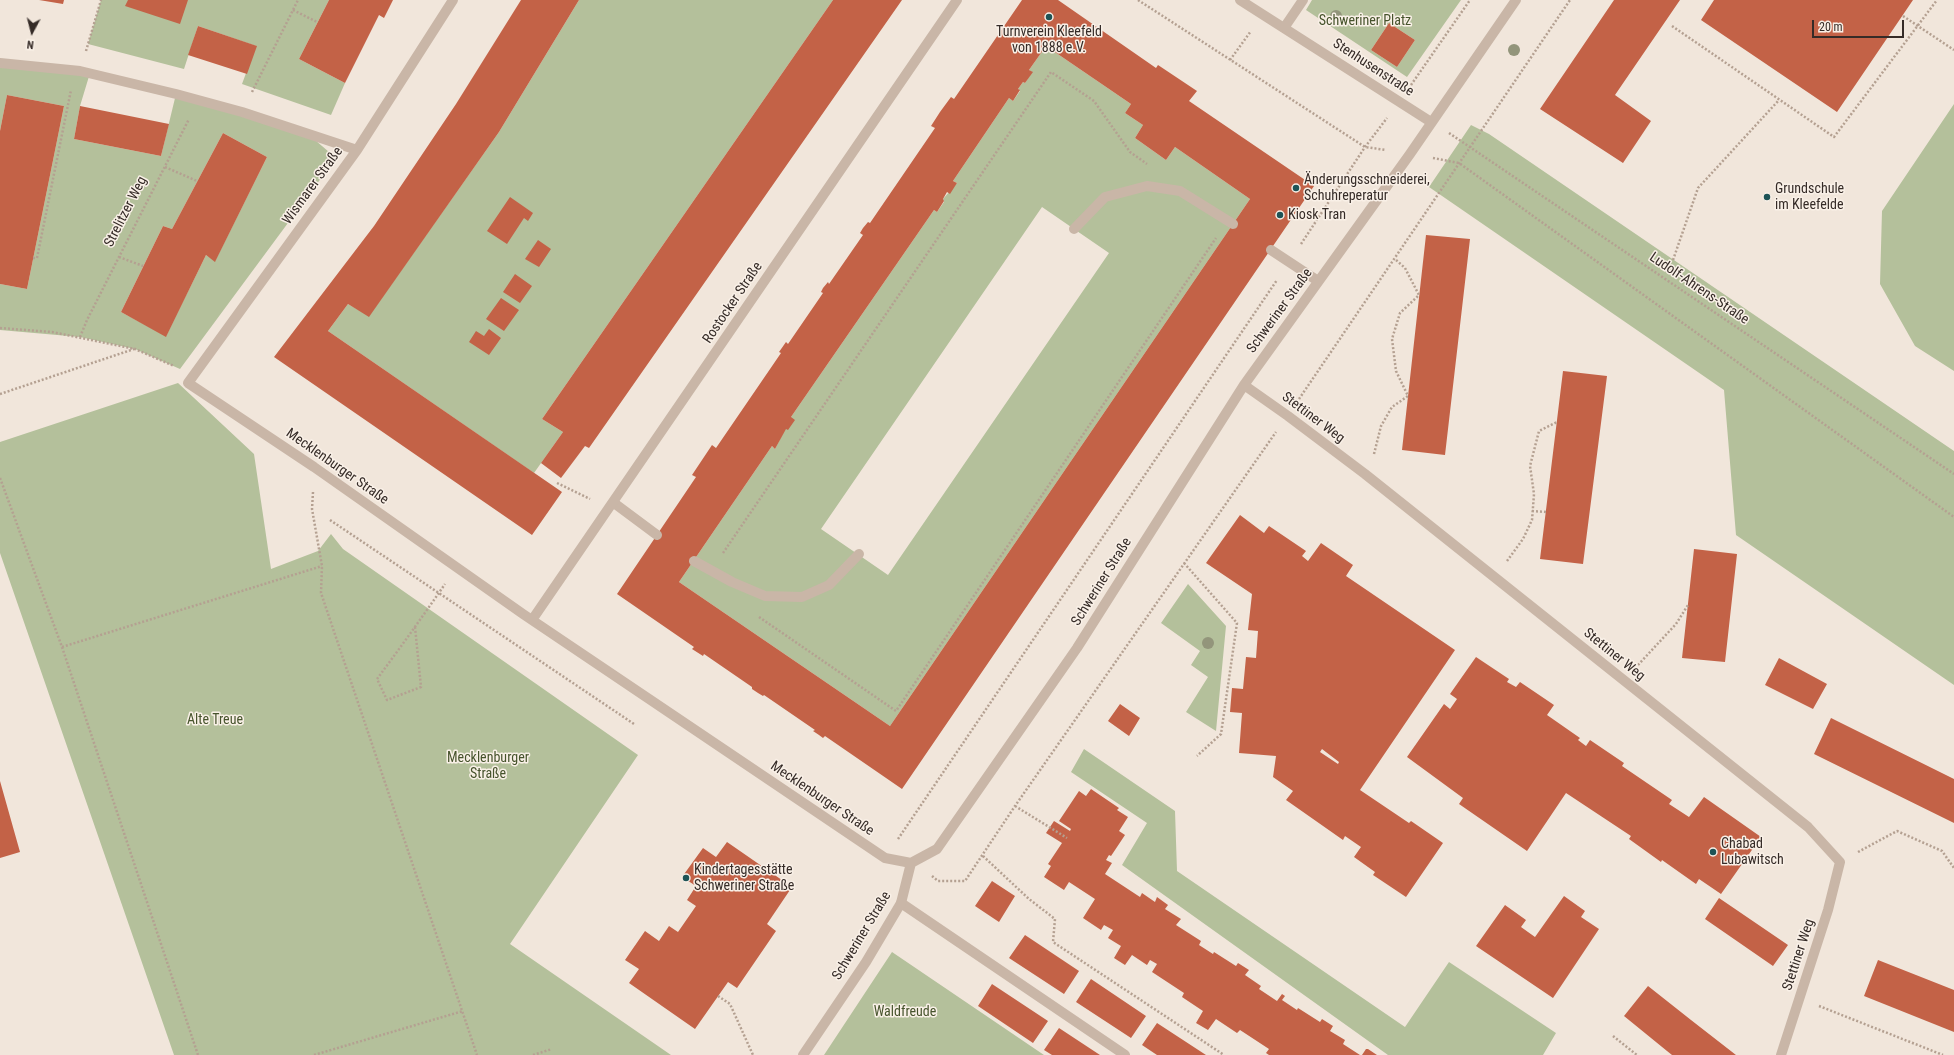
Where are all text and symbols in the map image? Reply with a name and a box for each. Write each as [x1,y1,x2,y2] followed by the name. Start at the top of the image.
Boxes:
[12,12,52,52] north arrow
[1044,12,1054,22] marker: Turnverein Kleefeld von 1888 e.V.
[1814,12,1906,38] scale bar
[1319,13,1411,29] park label: Schweriner Platz
[1819,20,1843,34] text: 20 m
[996,24,1102,56] place label: Turnverein Kleefeld von 1888 e.V.
[1329,36,1417,100] street label: Stenhusenstraße
[26,38,35,51] text: N
[279,144,347,228] street label: Wismarer Straße
[1304,172,1430,204] place label: Änderungsschneiderei, Schuhreperatur
[101,174,151,250] street label: Strelitzer Weg
[1775,181,1844,214] place label: Grundschule im Kleefelde
[1291,183,1301,193] marker: Änderungsschneiderei, Schuhreperatur
[1762,192,1772,202] marker: Grundschule im Kleefelde
[1288,207,1346,223] place label: Kiosk Tran
[1275,210,1285,220] marker: Kiosk Tran
[1646,250,1752,328] street label: Ludolf-Ahrens-Straße
[700,259,766,347] street label: Rostocker Straße
[1244,265,1316,357] street label: Schweriner Straße
[1278,389,1348,447] street label: Stettiner Weg
[283,425,391,509] street label: Mecklenburger Straße
[1068,535,1136,629] street label: Schweriner Straße
[1580,625,1648,685] street label: Stettiner Weg
[187,712,243,728] park label: Alte Treue
[447,750,529,782] park label: Mecklenburger Straße
[767,758,877,840] street label: Mecklenburger Straße
[1721,836,1784,868] place label: Chabad Lubawitsch
[1708,847,1718,857] marker: Chabad Lubawitsch
[694,862,794,894] place label: Kindertagesstätte Schweriner Straße
[681,873,691,883] marker: Kindertagesstätte Schweriner Straße
[829,889,895,983] street label: Schweriner Straße
[1780,917,1818,993] street label: Stettiner Weg
[874,1004,936,1020] park label: Waldfreude

